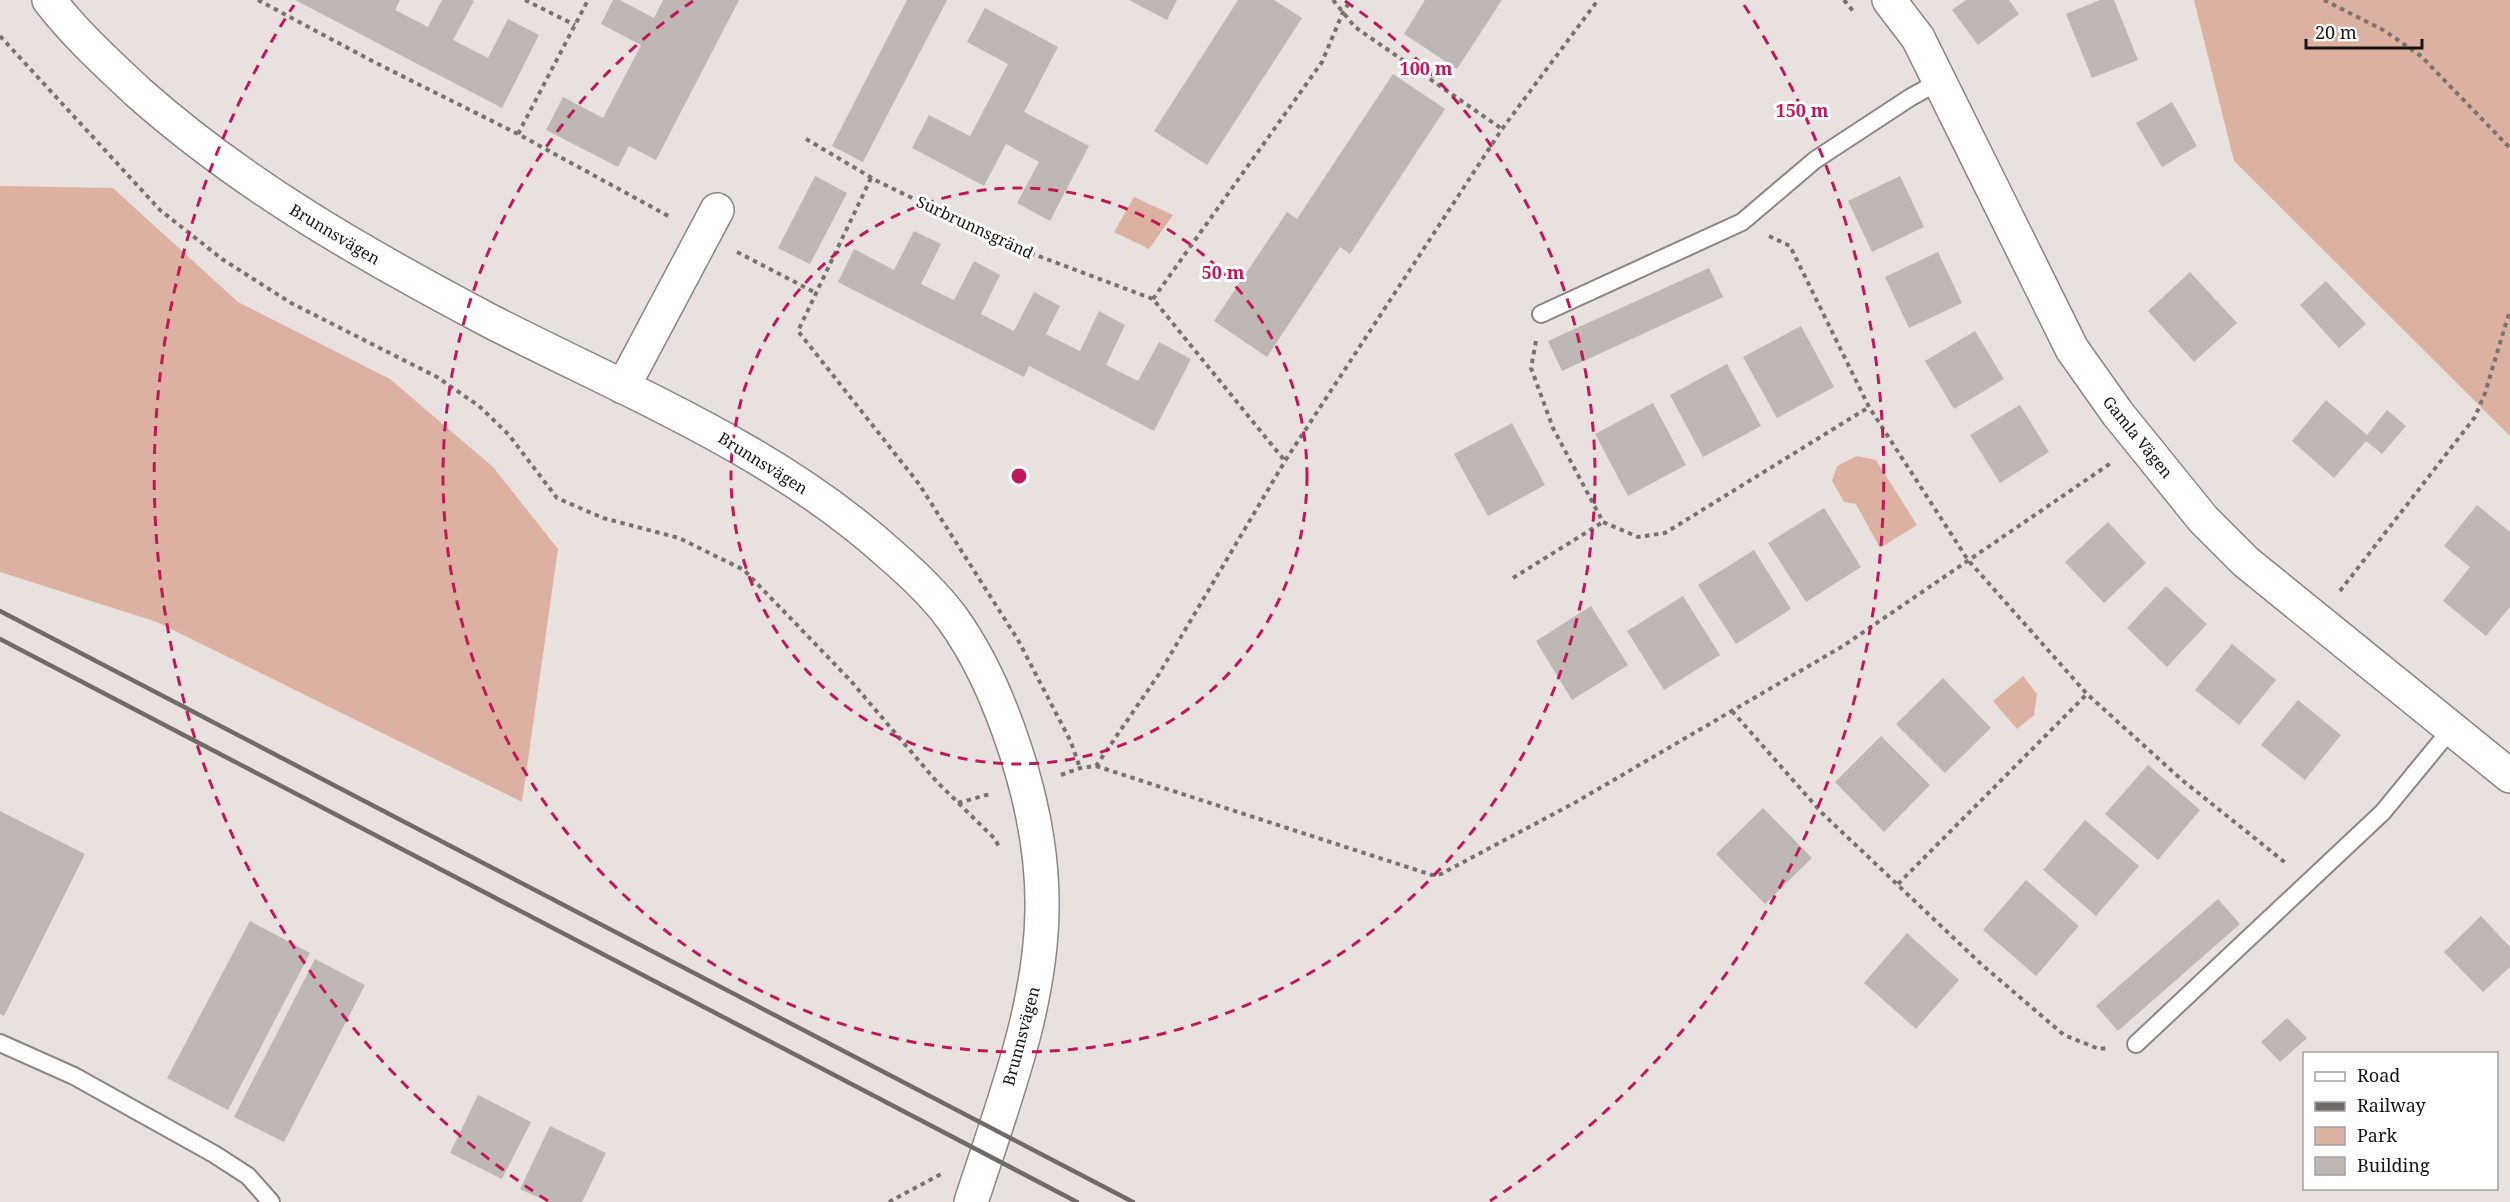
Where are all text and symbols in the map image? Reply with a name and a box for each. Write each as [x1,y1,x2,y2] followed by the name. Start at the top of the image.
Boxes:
[2306,12,2422,50] scale bar
[2315,20,2357,44] text: 20 m
[1400,56,1453,80] text: 100 m
[1776,98,1829,122] text: 150 m
[913,190,1037,264] street label: Surbrunnsgränd
[286,198,384,270] street label: Brunnsvägen
[1202,260,1245,284] text: 50 m
[2098,391,2178,483] street label: Gamla Vägen
[714,427,812,499] street label: Brunnsvägen
[1009,466,1029,486] centre of rings
[997,984,1045,1088] street label: Brunnsvägen
[2303,1052,2498,1190] legend
[2357,1063,2400,1087] text: Road
[2357,1093,2427,1117] text: Railway
[2357,1123,2397,1147] text: Park
[2357,1153,2430,1177] text: Building

